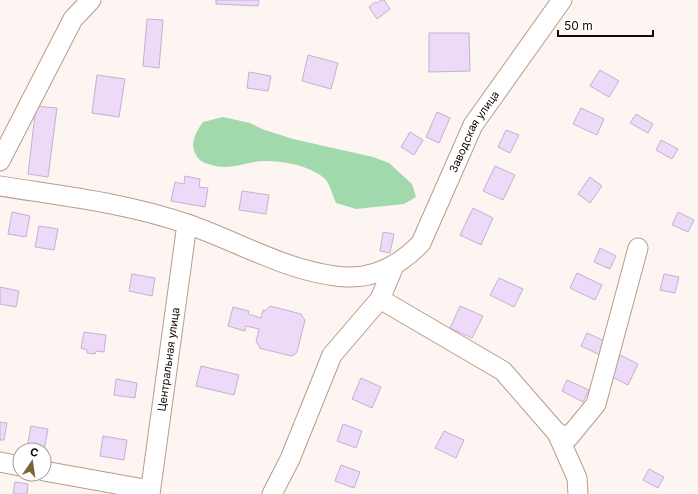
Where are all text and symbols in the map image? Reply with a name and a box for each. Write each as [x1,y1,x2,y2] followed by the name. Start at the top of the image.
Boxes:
[558,12,653,38] scale bar
[564,18,593,33] text: 50 m
[446,88,502,175] street label: Заводская улица
[154,306,183,412] street label: Центральная улица
[12,442,52,482] north arrow
[29,445,40,460] text: С

